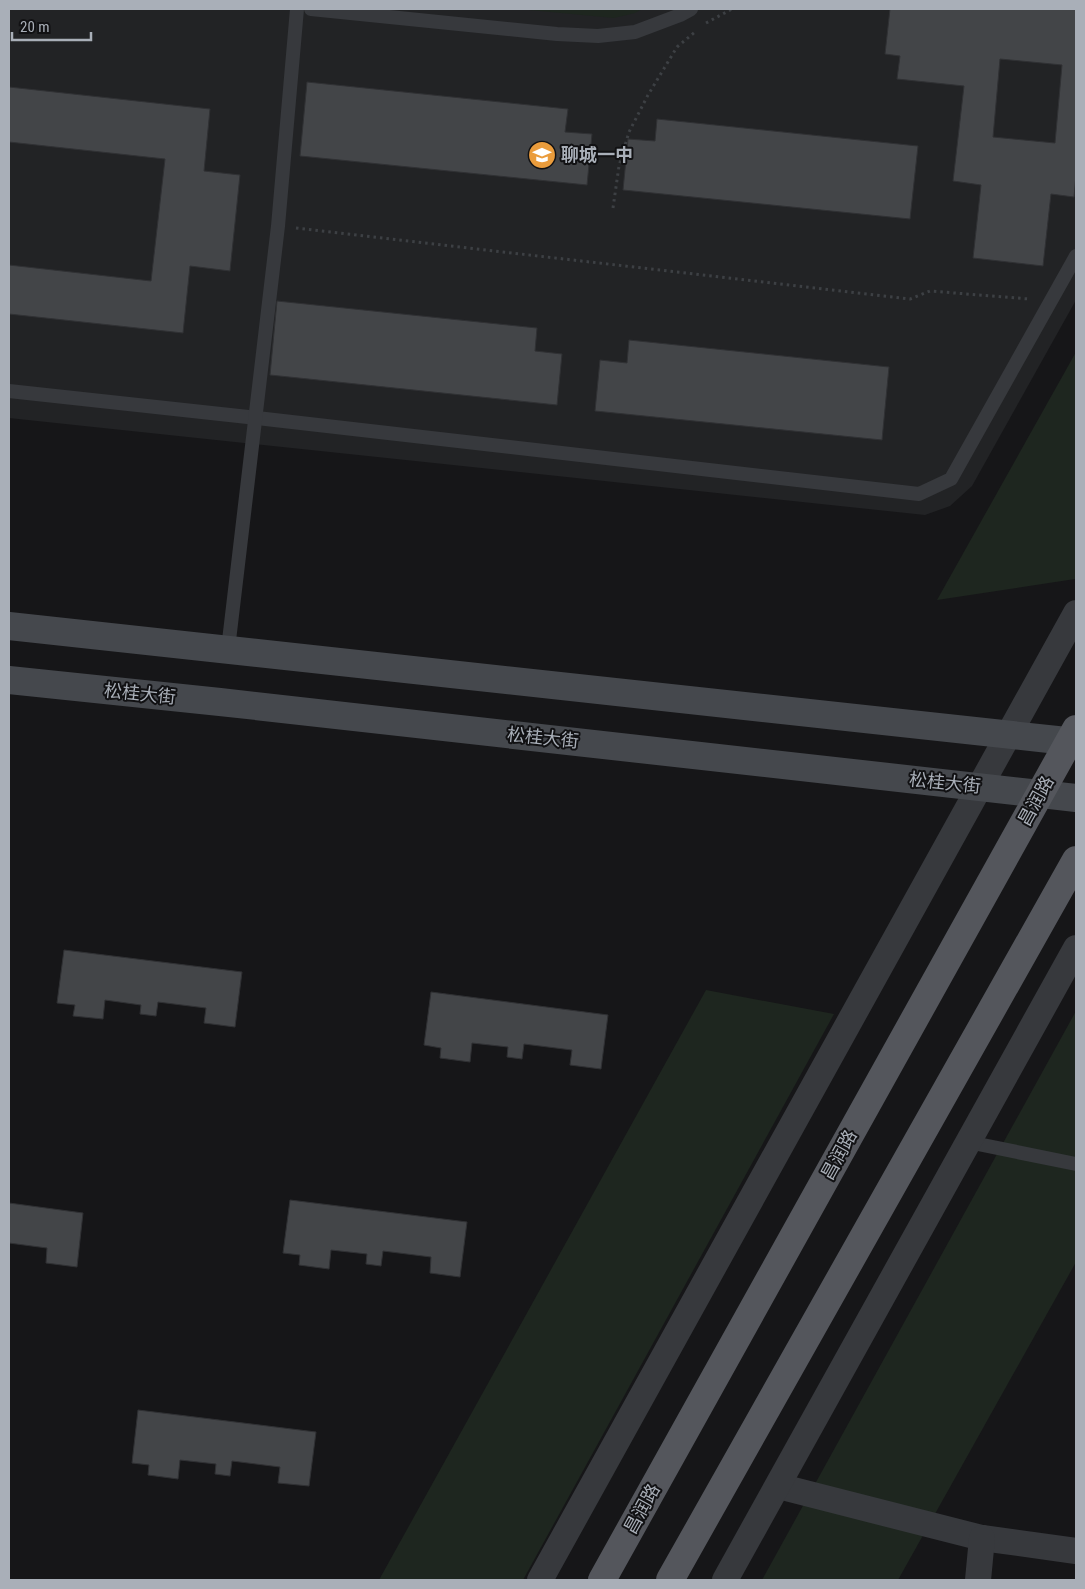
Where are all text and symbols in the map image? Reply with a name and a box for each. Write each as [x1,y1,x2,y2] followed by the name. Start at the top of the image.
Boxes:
[12,10,91,42] scale bar
[20,18,50,36] text: 20 m
[527,140,557,170] school or university icon: 聊城一中
[561,144,633,165] place label: 聊城一中
[103,679,177,708] street label: 松桂大街
[506,723,580,752] street label: 松桂大街
[908,768,982,797] street label: 松桂大街
[1013,772,1058,829] street label: 昌润路
[816,1126,861,1183] street label: 昌润路
[619,1480,664,1537] street label: 昌润路

